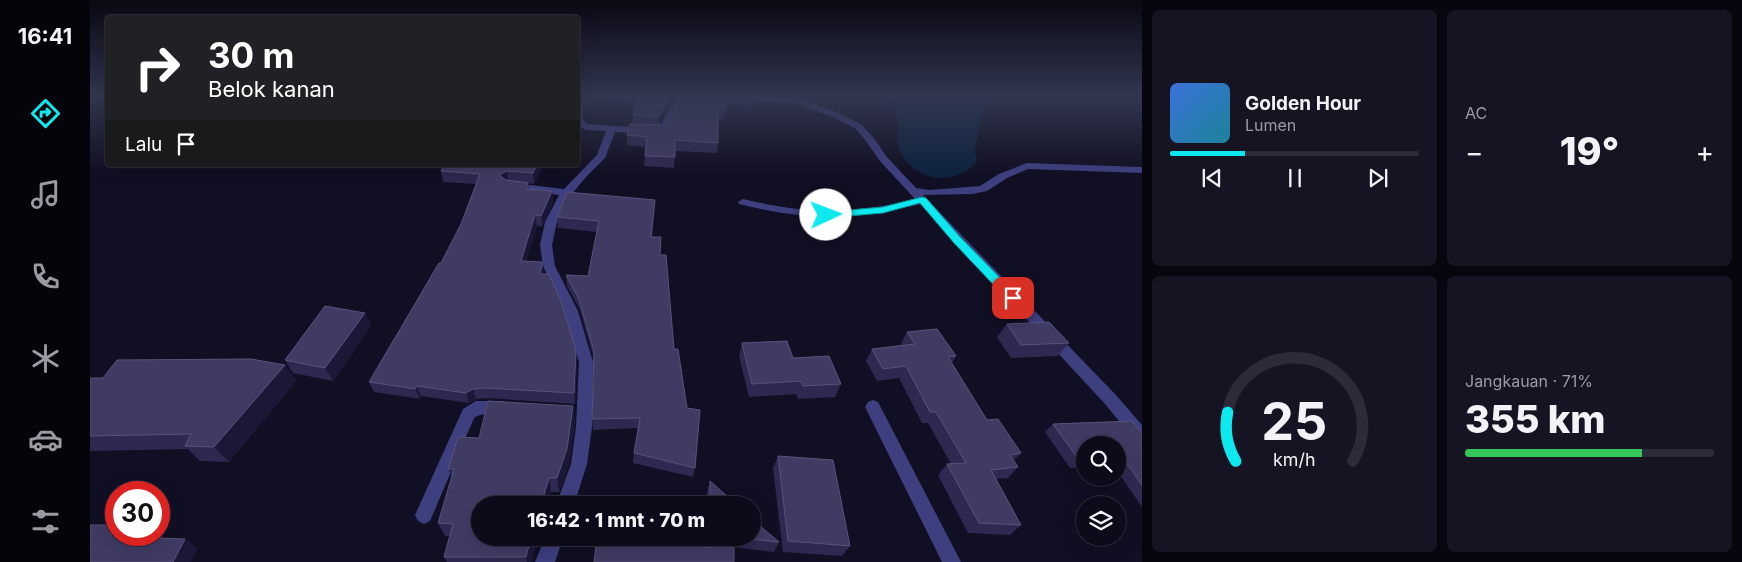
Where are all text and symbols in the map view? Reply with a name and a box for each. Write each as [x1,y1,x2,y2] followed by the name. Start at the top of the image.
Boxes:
[18,23,72,49] text: 16:41
[208,34,294,76] text: 30 m
[125,35,190,100] icon: right
[208,76,335,102] text: Belok kanan
[1245,92,1361,115] text: Golden Hour
[28,96,63,131] icon: directions
[1465,103,1487,123] text: AC
[1245,115,1296,135] text: Lumen
[1560,128,1619,174] text: 19°
[172,130,200,158] icon: arrive
[125,133,162,156] text: Lalu
[1465,135,1484,169] text: −
[1695,135,1714,169] text: +
[1198,164,1226,192] icon: previous
[1281,164,1309,192] icon: pause
[1364,164,1392,192] icon: next
[28,177,63,212] icon: music
[799,188,851,240] position arrow
[28,259,63,294] icon: phone
[992,277,1034,319] pin
[999,284,1027,312] icon: arrive
[28,341,63,376] icon: climate
[1465,371,1593,391] text: Jangkauan · 71%
[1262,390,1328,453] text: 25
[1465,396,1606,442] text: 355 km
[28,422,63,457] icon: car
[1076,436,1126,546] map controls
[1076,436,1126,486] button: search
[1273,449,1316,470] text: km/h
[105,481,170,546] speed limit sign: 30
[1076,496,1126,546] button: layers
[28,504,63,539] icon: filters
[527,509,705,532] text: 16:42 · 1 mnt · 70 m

